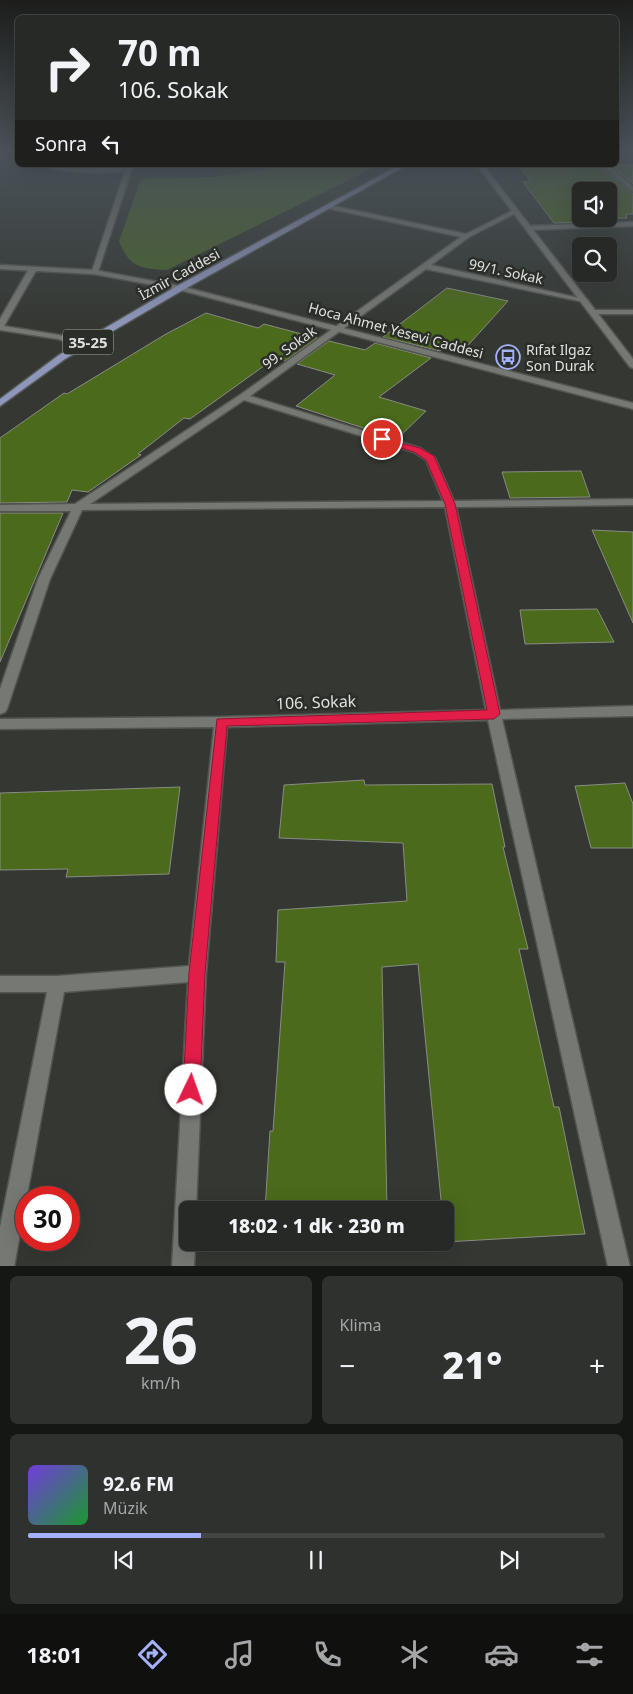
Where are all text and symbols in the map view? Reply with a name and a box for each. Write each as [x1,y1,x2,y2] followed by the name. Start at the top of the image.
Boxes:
[118,29,201,76] text: 70 m
[35,35,100,100] icon: right
[118,74,229,104] text: 106. Sokak
[97,130,125,158] icon: left
[35,131,87,157] text: Sonra
[572,182,617,282] map controls
[572,182,617,227] button: sound
[572,237,617,282] button: search
[135,244,223,304] street label: İzmir Caddesi
[467,254,545,288] street label: 99/1. Sokak
[306,297,486,363] street label: Hoca Ahmet Yesevi Caddesi
[258,321,320,373] street label: 99. Sokak
[63,330,113,354] road number: 35-25
[526,340,595,375] place label: Rıfat Ilgaz Son Durak
[495,344,521,370] bus stop icon: Rıfat Ilgaz Son Durak
[361,418,403,460] pin
[368,425,396,453] icon: arrive
[275,690,357,714] street label: 106. Sokak
[164,1063,216,1115] position arrow
[15,1186,80,1251] speed limit sign: 30
[228,1213,405,1239] text: 18:02 · 1 dk · 230 m
[124,1295,198,1383] text: 26
[340,1314,382,1336] text: Klima
[442,1338,502,1390] text: 21°
[340,1346,356,1384] text: −
[589,1346,605,1384] text: +
[141,1372,180,1394] text: km/h
[103,1471,174,1497] text: 92.6 FM
[103,1497,148,1519] text: Müzik
[110,1546,138,1574] icon: previous
[302,1546,330,1574] icon: pause
[495,1546,523,1574] icon: next
[135,1637,170,1672] icon: directions
[222,1637,257,1672] icon: music
[310,1637,345,1672] icon: phone
[397,1637,432,1672] icon: climate
[484,1637,519,1672] icon: car
[572,1637,607,1672] icon: filters
[26,1639,83,1669] text: 18:01

